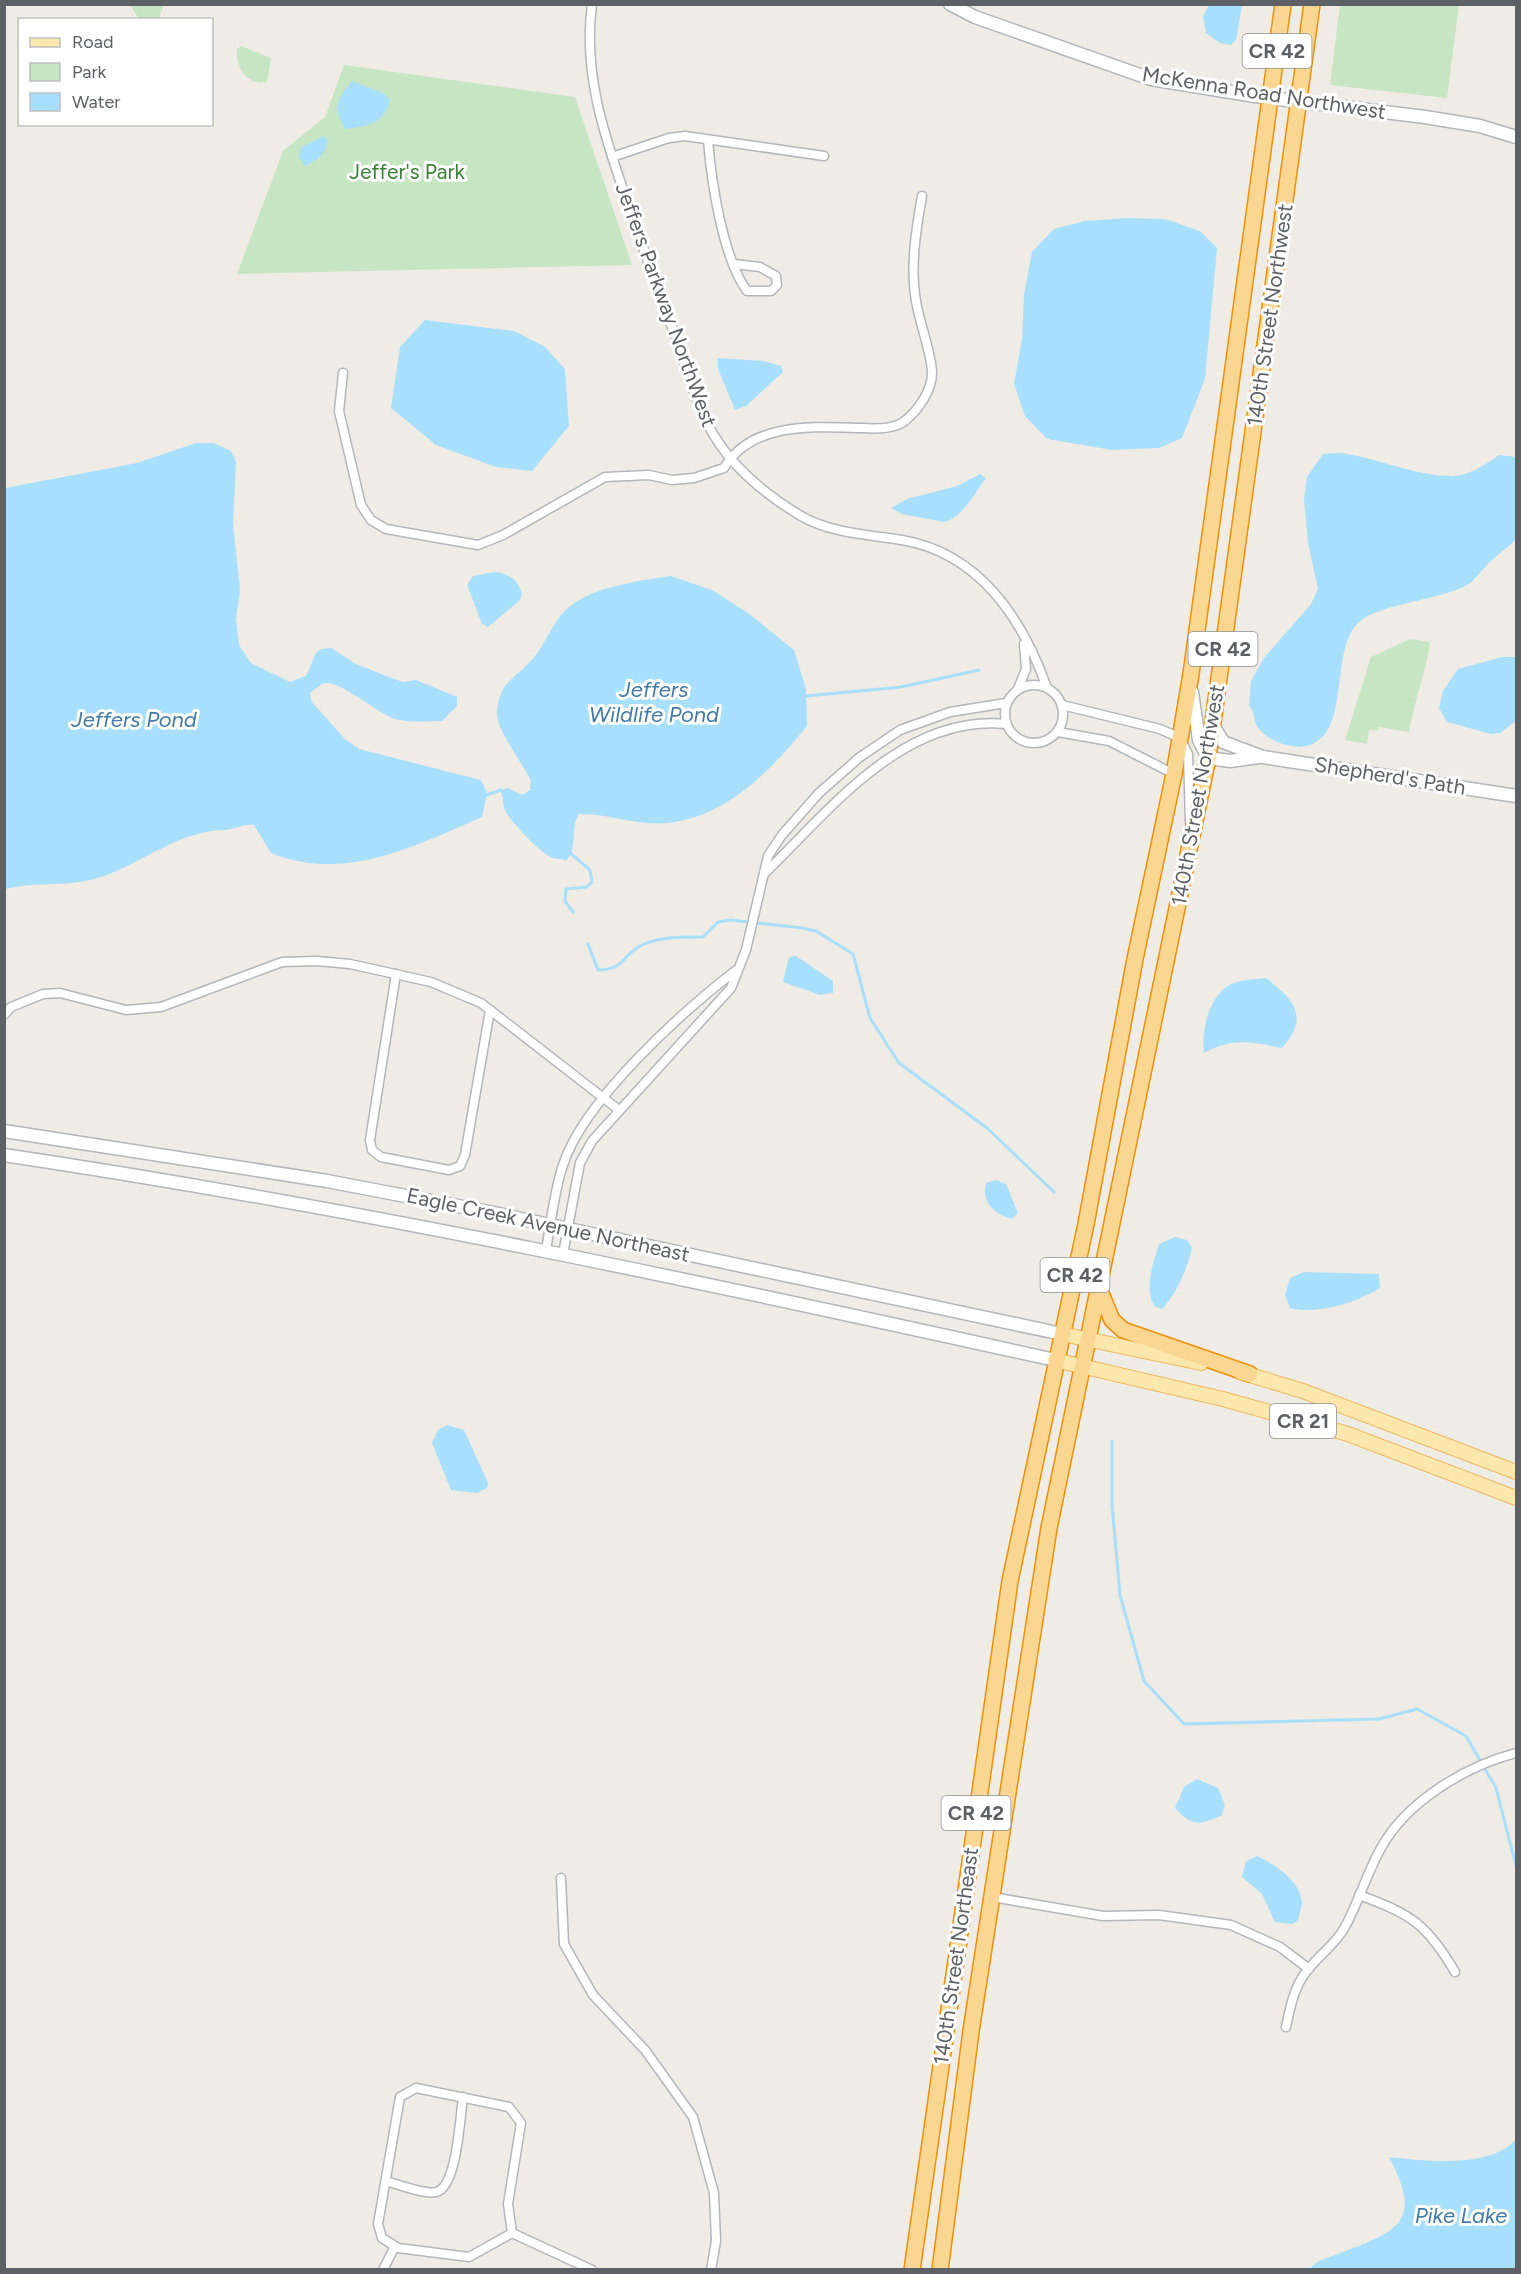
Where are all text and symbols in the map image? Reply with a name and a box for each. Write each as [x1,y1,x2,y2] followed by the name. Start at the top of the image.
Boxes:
[18,18,213,126] legend
[72,31,113,53] text: Road
[1242,34,1312,68] road number: CR 42
[72,61,107,83] text: Park
[1140,61,1388,124] street label: McKenna Road Northwest
[72,91,120,113] text: Water
[349,159,466,184] park label: Jeffer's Park
[611,179,722,430] street label: Jeffers Parkway NorthWest
[1242,202,1298,428] street label: 140th Street Northwest
[1188,632,1258,666] road number: CR 42
[589,676,720,728] water label: Jeffers Wildlife Pond
[1166,682,1229,908] street label: 140th Street Northwest
[70,706,198,733] water label: Jeffers Pond
[1313,751,1467,800] street label: Shepherd's Path
[404,1182,692,1267] street label: Eagle Creek Avenue Northeast
[1040,1258,1110,1292] road number: CR 42
[1270,1404,1336,1438] road number: CR 21
[942,1796,1010,1830] road number: CR 42
[928,1846,983,2066] street label: 140th Street Northeast
[1415,2202,1507,2229] water label: Pike Lake

